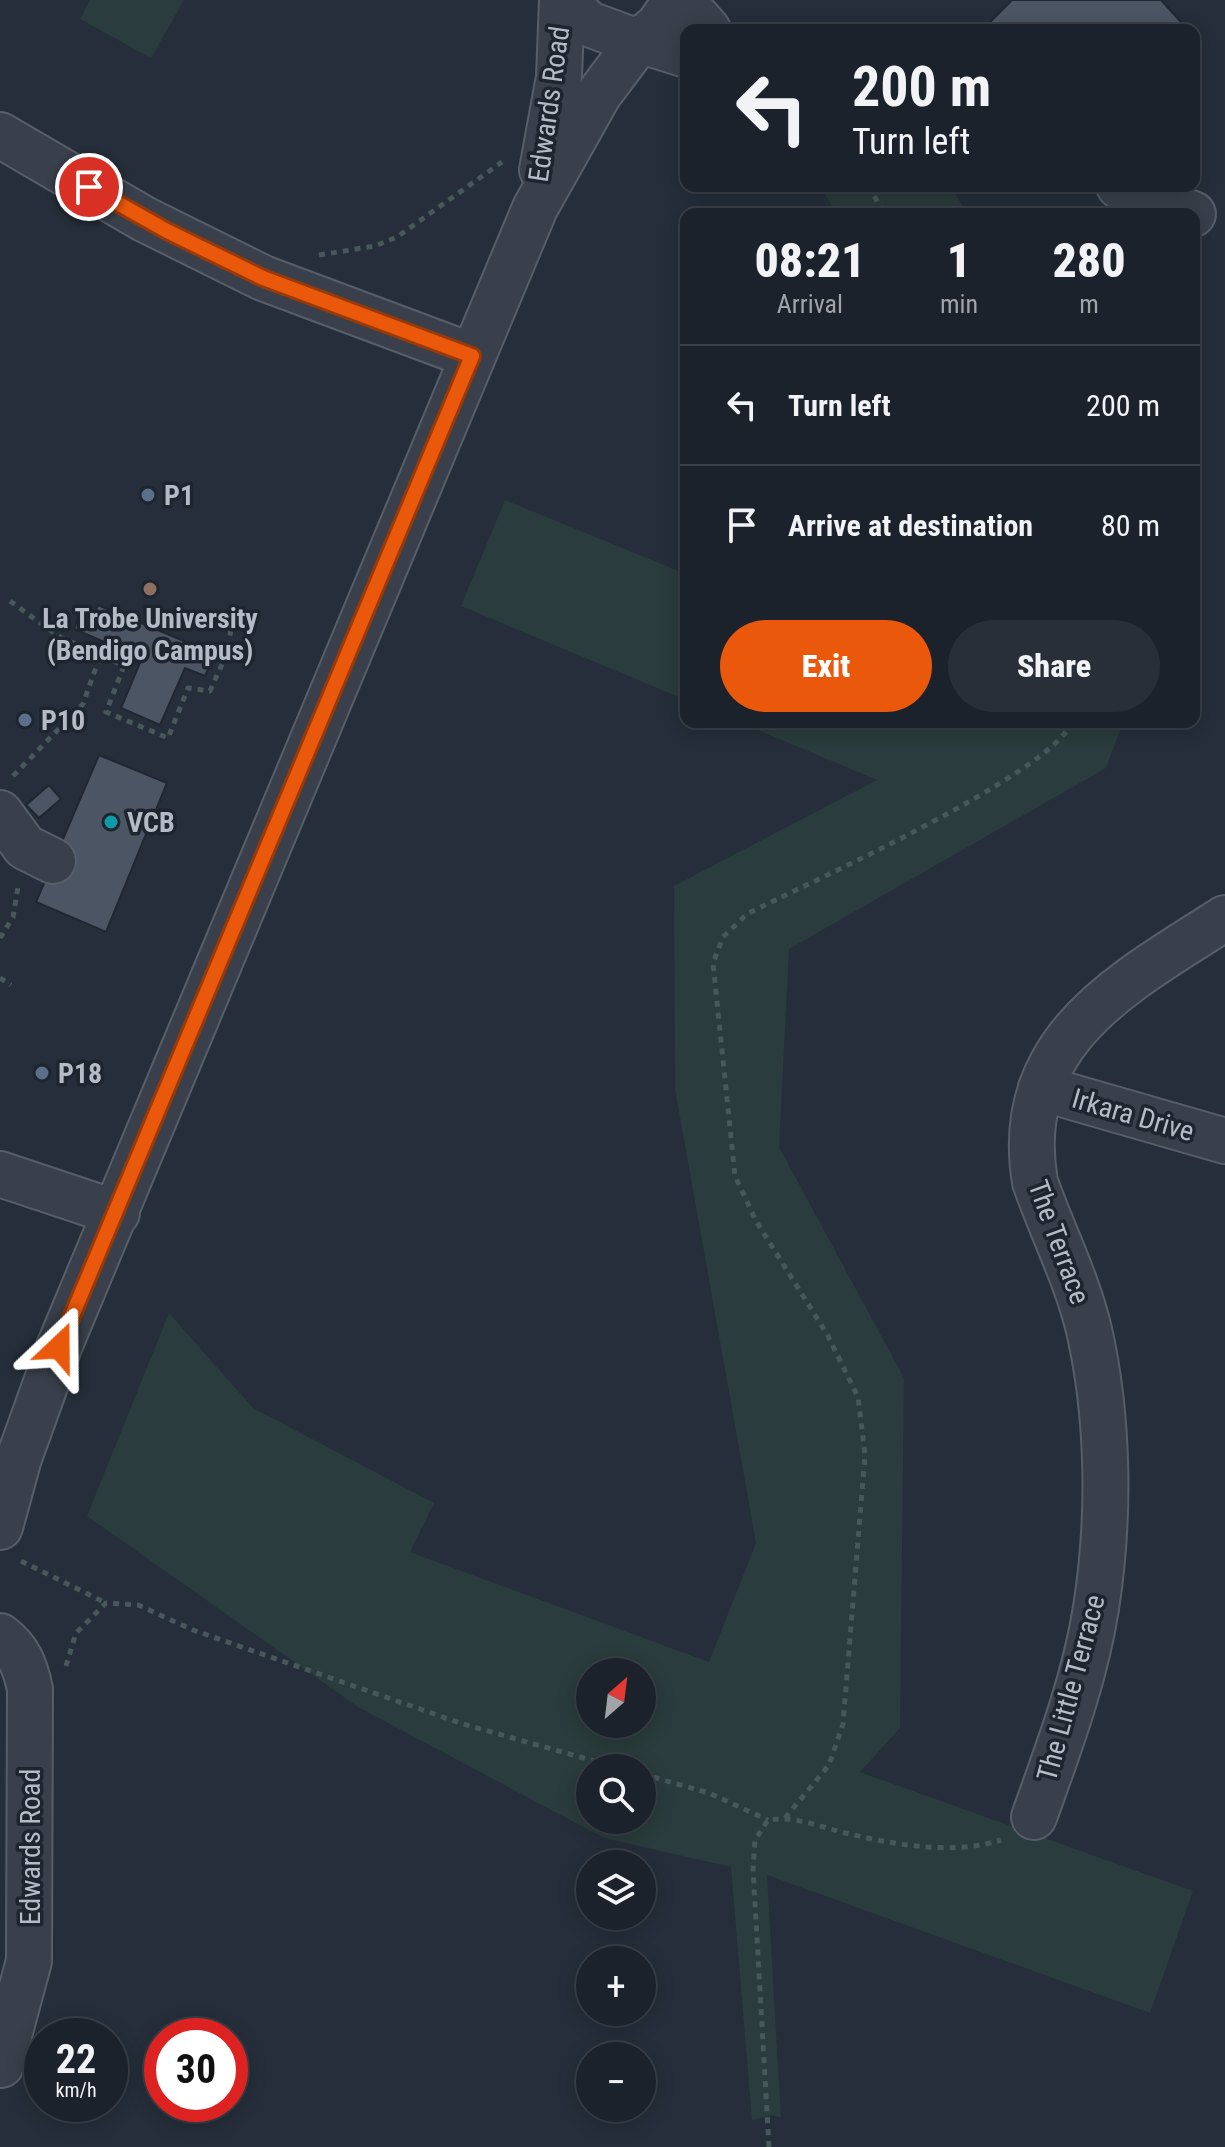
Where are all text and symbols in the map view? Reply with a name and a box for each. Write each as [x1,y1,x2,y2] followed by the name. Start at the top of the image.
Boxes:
[522,24,576,184] street label: Edwards Road
[852,54,991,120] text: 200 m
[720,56,824,160] icon: left
[852,121,970,163] text: Turn left
[55,153,123,221] pin
[67,165,111,209] icon: arrive
[754,232,866,289] text: 08:21
[947,232,971,289] text: 1
[1052,232,1126,289] text: 280
[777,289,843,319] text: Arrival
[940,289,978,319] text: min
[1079,289,1099,319] text: m
[720,383,764,427] icon: left
[788,388,891,423] text: Turn left
[1086,388,1160,423] text: 200 m
[164,479,194,512] place label: P1
[139,486,157,504] marker: P1
[720,503,764,547] icon: arrive
[788,508,1033,543] text: Arrive at destination
[1101,508,1160,543] text: 80 m
[141,580,159,598] marker: La Trobe University (Bendigo Campus)
[42,602,258,667] place label: La Trobe University (Bendigo Campus)
[720,620,932,712] button: Exit
[948,620,1160,712] button: Share
[41,704,85,737] place label: P10
[16,711,34,729] marker: P10
[127,806,175,839] place label: VCB
[102,813,120,831] marker: VCB
[58,1057,102,1090] place label: P18
[33,1064,51,1082] marker: P18
[1068,1082,1198,1148] street label: Irkara Drive
[1021,1176,1097,1308] street label: The Terrace
[17,1305,101,1389] position arrow
[1030,1591,1112,1785] street label: The Little Terrace
[576,1658,656,1738] north arrow
[576,1658,656,2122] map controls
[576,1754,656,1834] button: search
[14,1769,47,1925] street label: Edwards Road
[576,1850,656,1930] button: layers
[576,1946,656,2026] button: +
[144,2018,248,2122] speed limit sign: 30
[56,2036,96,2083] text: 22
[576,2042,656,2122] button: −
[55,2078,97,2102] text: km/h

